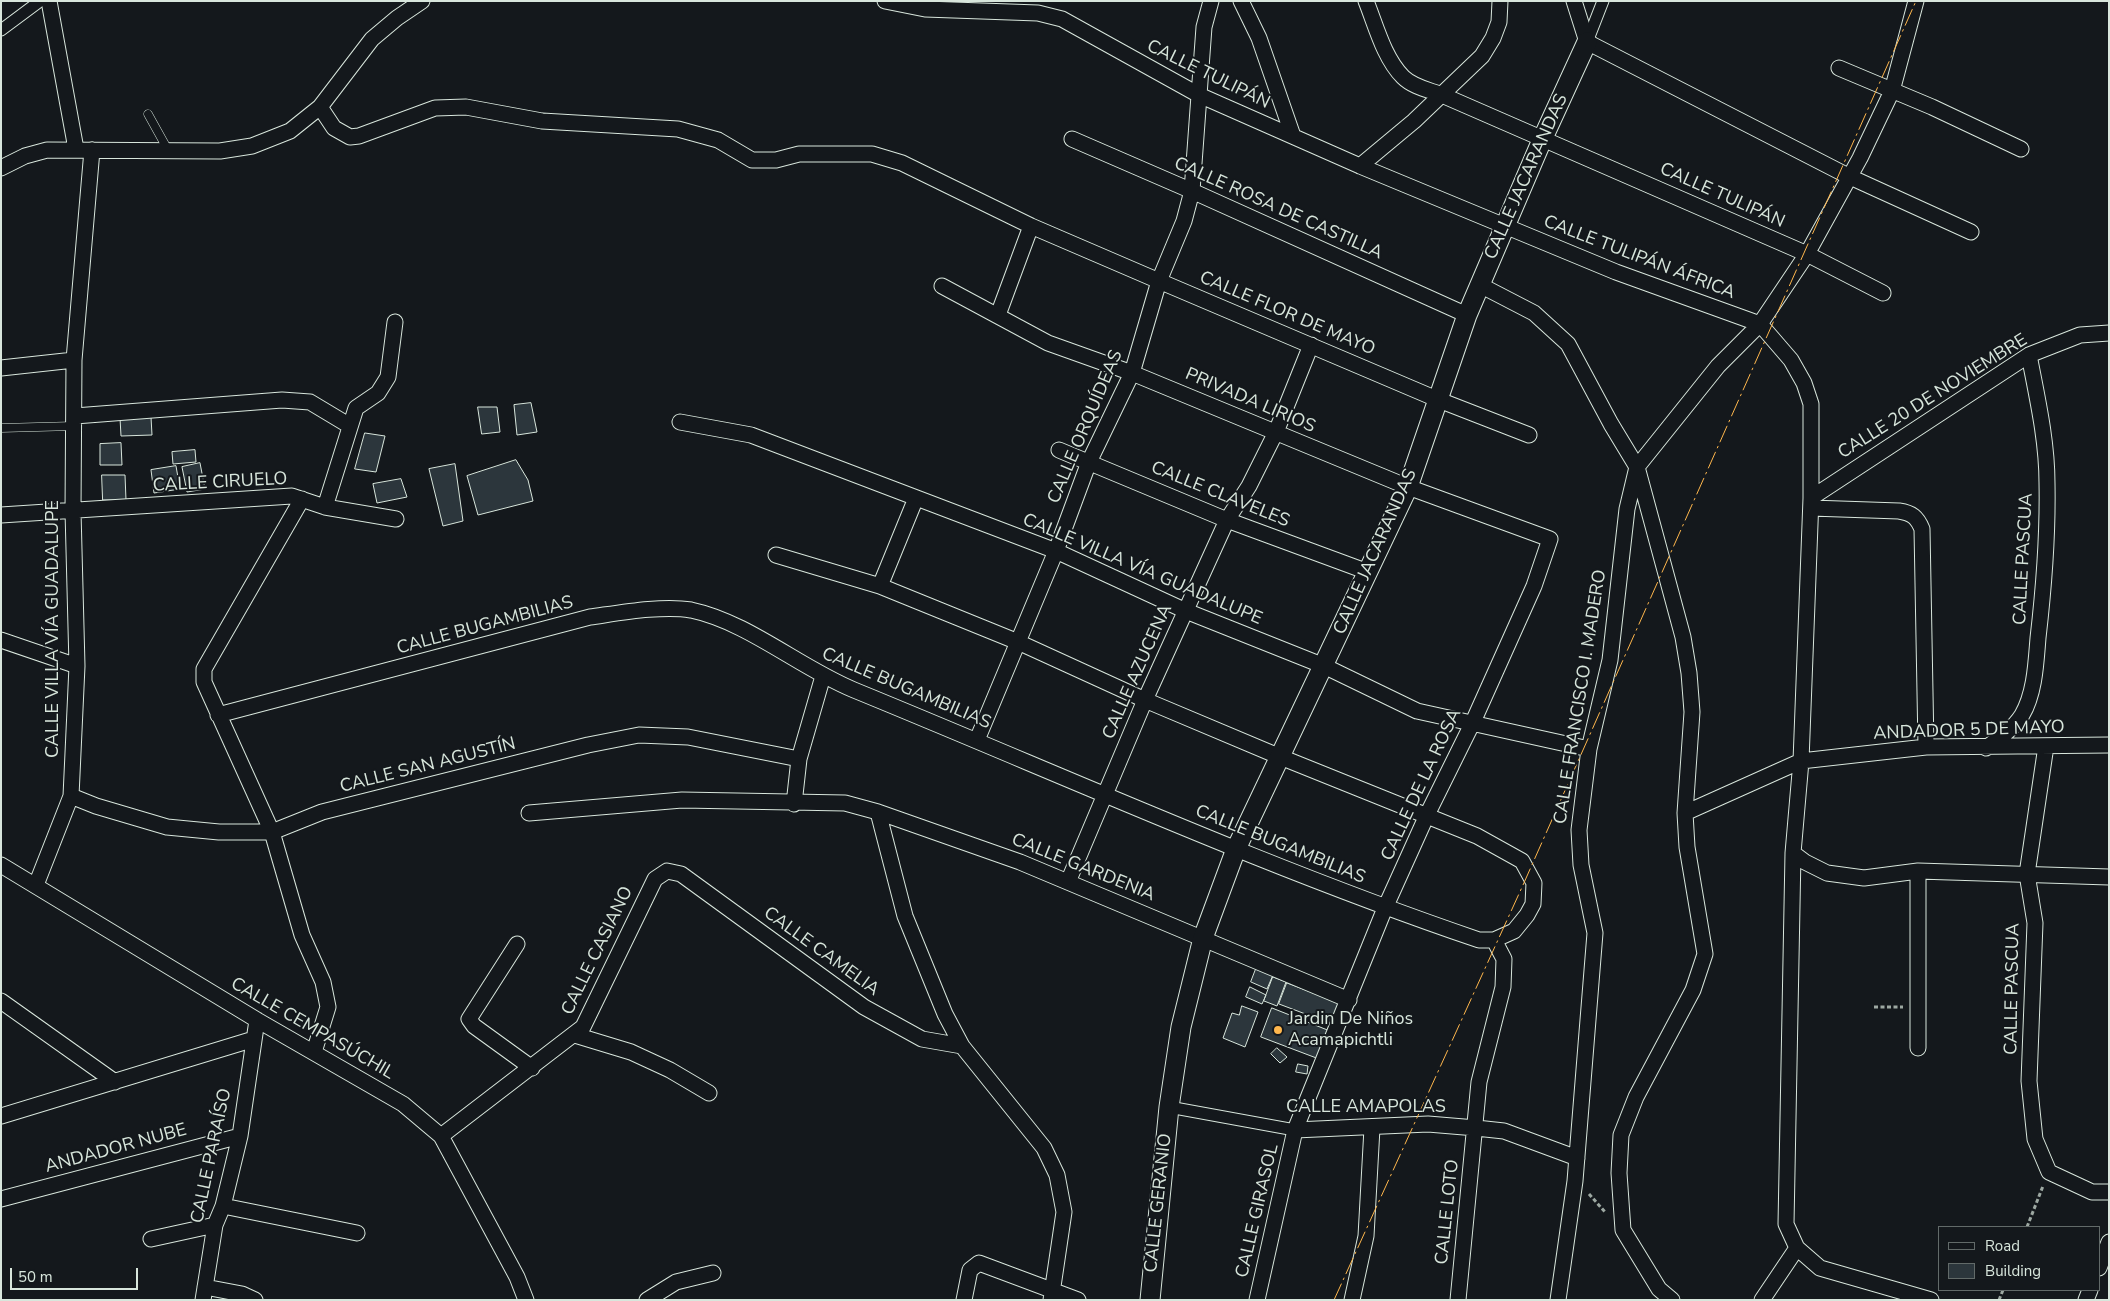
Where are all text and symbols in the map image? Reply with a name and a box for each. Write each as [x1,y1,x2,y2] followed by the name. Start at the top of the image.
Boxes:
[1143,36,1273,114] street label: CALLE TULIPÁN
[1481,91,1573,263] street label: CALLE JACARANDAS
[1170,153,1386,265] street label: CALLE ROSA DE CASTILLA
[1656,159,1788,233] street label: CALLE TULIPÁN
[1540,211,1738,305] street label: CALLE TULIPÁN ÁFRICA
[1196,267,1378,361] street label: CALLE FLOR DE MAYO
[1835,330,2031,464] street label: CALLE 20 DE NOVIEMBRE
[1044,347,1128,507] street label: CALLE ORQUÍDEAS
[1182,364,1318,438] street label: PRIVADA LIRIOS
[1148,457,1292,533] street label: CALLE CLAVELES
[1330,466,1422,638] street label: CALLE JACARANDAS
[152,469,288,497] street label: CALLE CIRUELO
[2010,493,2038,625] street label: CALLE PASCUA
[43,500,65,758] street label: CALLE VILLA VÍA GUADALUPE
[1019,510,1265,630] street label: CALLE VILLA VÍA GUADALUPE
[1550,568,1612,826] street label: CALLE FRANCISCO I. MADERO
[394,592,576,660] street label: CALLE BUGAMBILIAS
[1099,601,1177,743] street label: CALLE AZUCENA
[818,644,994,734] street label: CALLE BUGAMBILIAS
[1377,706,1467,864] street label: CALLE DE LA ROSA
[1873,717,2065,745] street label: ANDADOR 5 DE MAYO
[338,734,518,798] street label: CALLE SAN AGUSTÍN
[1192,801,1368,889] street label: CALLE BUGAMBILIAS
[1008,829,1158,907] street label: CALLE GARDENIA
[558,883,638,1019] street label: CALLE CASIANO
[759,903,883,1001] street label: CALLE CAMELIA
[2001,923,2025,1055] street label: CALLE PASCUA
[226,973,398,1085] street label: CALLE CEMPASÚCHIL
[1288,1009,1413,1052] place label: Jardin De Niños Acamapichtli
[1272,1024,1284,1036] marker: Jardin De Niños Acamapichtli
[187,1087,237,1225] street label: CALLE PARAÍSO
[1286,1097,1446,1119] street label: CALLE AMAPOLAS
[43,1120,189,1178] street label: ANDADOR NUBE
[1141,1132,1177,1274] street label: CALLE GERANIO
[1232,1142,1284,1280] street label: CALLE GIRASOL
[1432,1158,1464,1266] street label: CALLE LOTO
[1938,1226,2100,1291] legend
[1985,1236,2020,1256] text: Road
[12,1258,140,1290] scale bar
[1985,1261,2041,1281] text: Building
[18,1267,53,1287] text: 50 m

